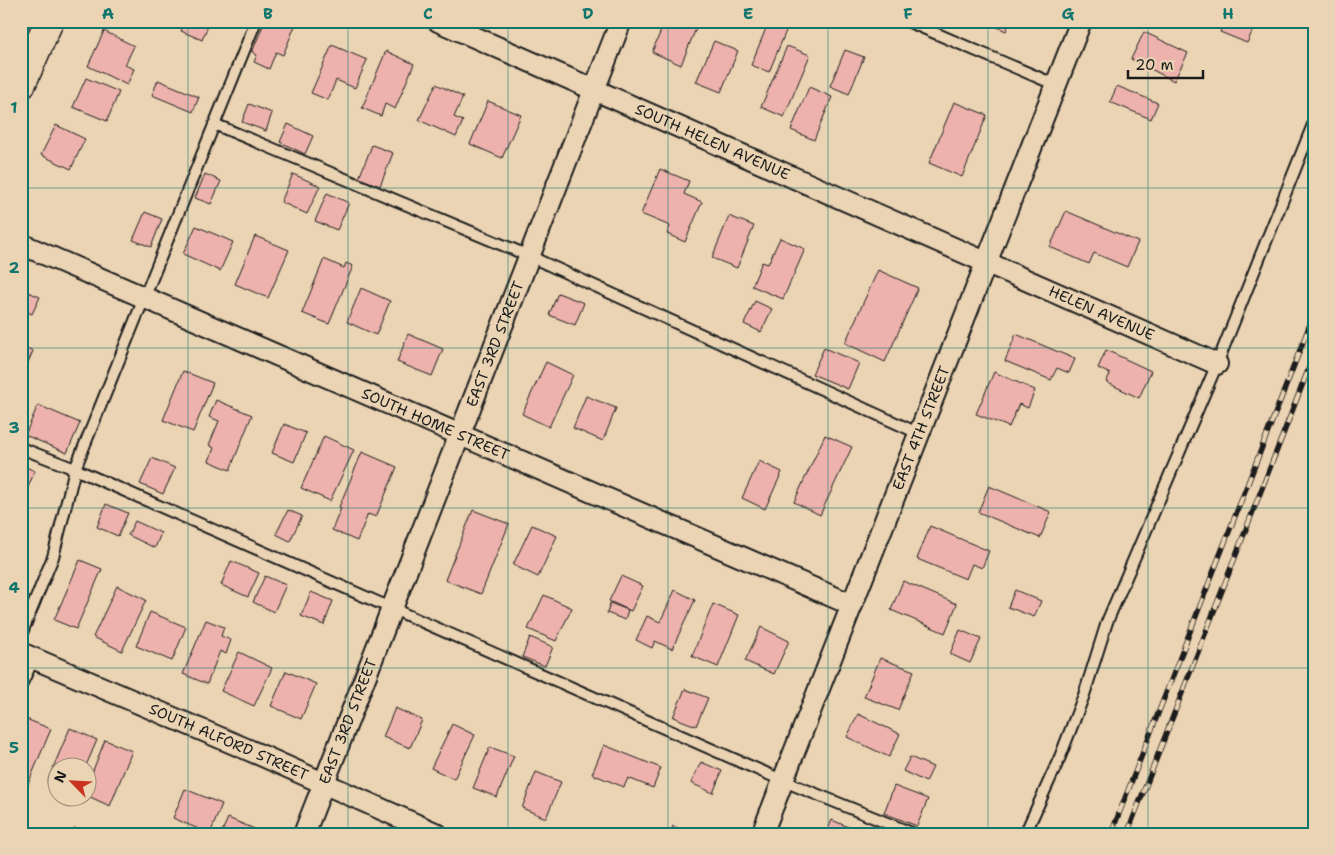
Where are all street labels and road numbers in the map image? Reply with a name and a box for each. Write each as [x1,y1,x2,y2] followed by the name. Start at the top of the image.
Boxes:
[632,99,793,185] street label: SOUTH HELEN AVENUE
[462,278,529,410] street label: EAST 3RD STREET
[1046,281,1158,345] street label: HELEN AVENUE
[888,363,955,493] street label: EAST 4TH STREET
[359,383,513,465] street label: SOUTH HOME STREET
[314,655,382,787] street label: EAST 3RD STREET
[146,699,312,785] street label: SOUTH ALFORD STREET

